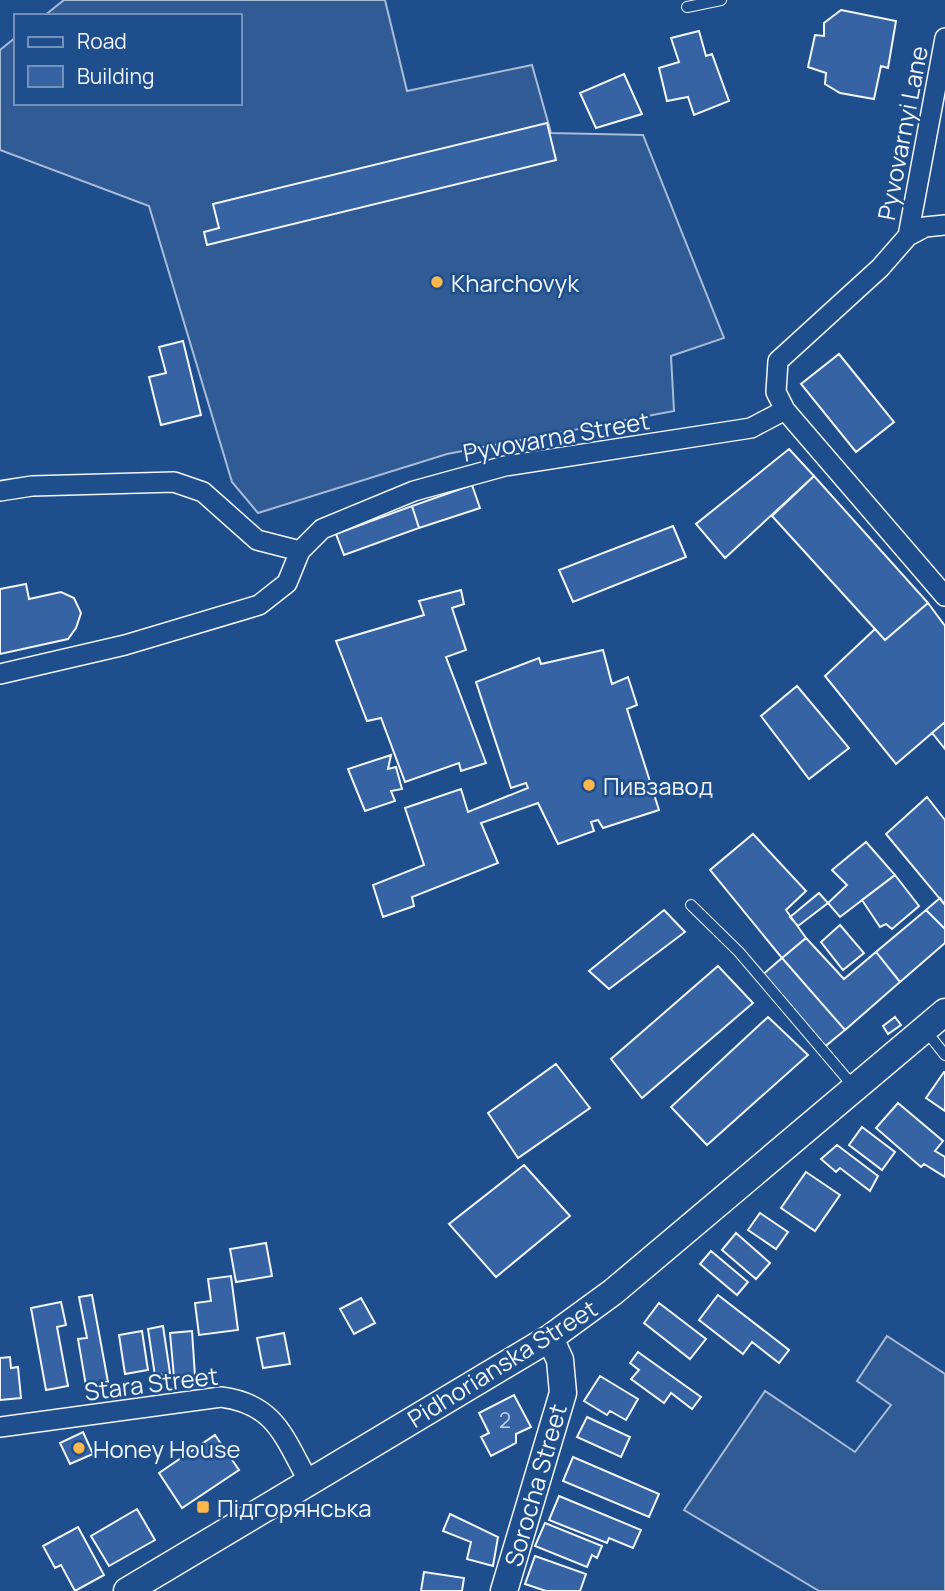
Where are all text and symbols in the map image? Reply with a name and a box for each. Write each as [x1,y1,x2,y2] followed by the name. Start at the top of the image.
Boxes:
[14,14,242,105] legend
[77,27,127,55] text: Road
[869,43,935,223] street label: Pyvovarnyi Lane
[77,62,154,90] text: Building
[451,266,580,299] place label: Kharchovyk
[429,274,445,290] marker: Kharchovyk
[460,403,652,469] street label: Pyvovarna Street
[603,769,713,802] place label: Пивзавод
[581,777,597,793] marker: Пивзавод
[401,1291,603,1435] street label: Pidhorianska Street
[82,1358,220,1408] street label: Stara Street
[496,1400,574,1570] street label: Sorocha Street
[499,1406,511,1434] house number: 2
[93,1432,241,1465] place label: Honey House
[71,1440,87,1456] marker: Honey House
[217,1491,372,1524] place label: Підгорянська
[195,1499,211,1515] marker: Підгорянська

